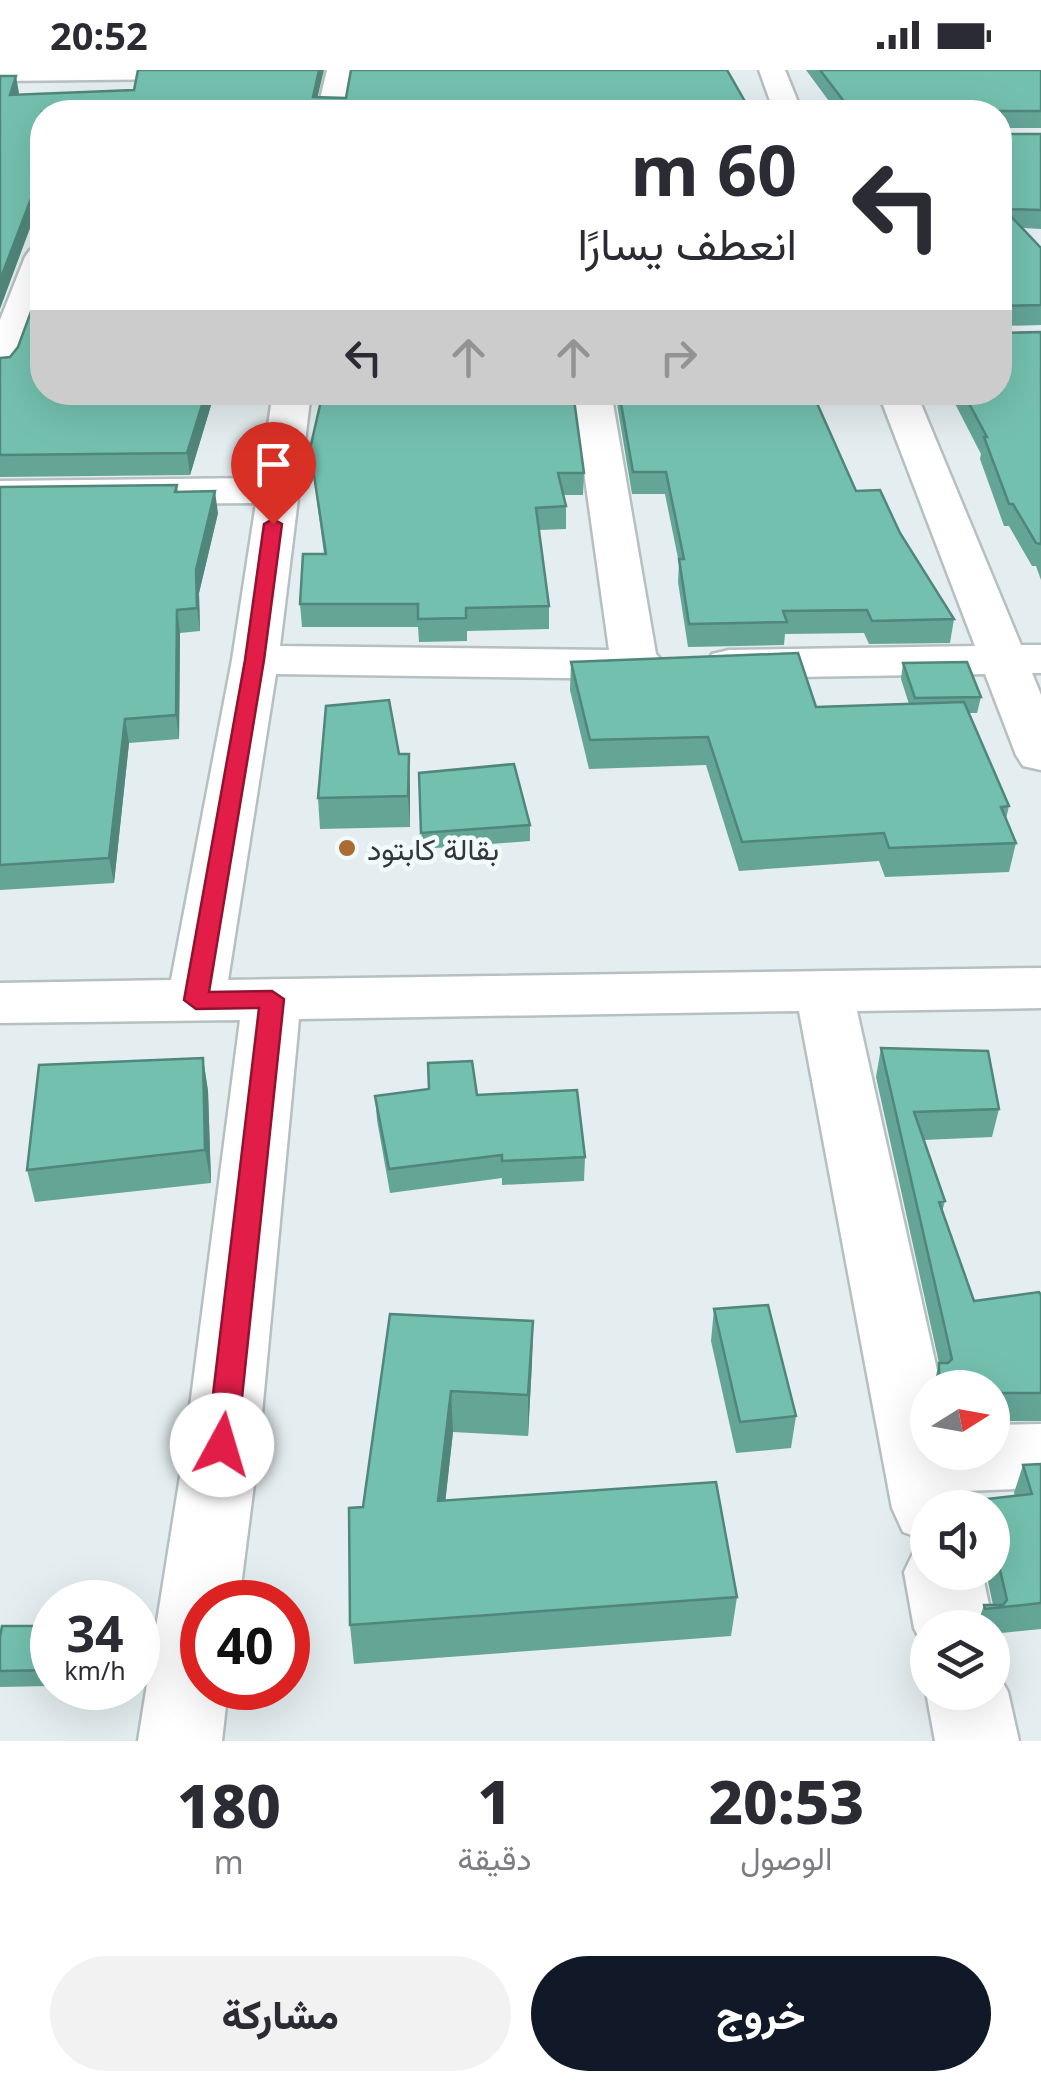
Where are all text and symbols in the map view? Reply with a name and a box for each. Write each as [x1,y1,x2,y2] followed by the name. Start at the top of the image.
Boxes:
[50,9,148,61] text: 20:52
[630,121,797,217] text: 60 m
[832,140,962,270] icon: left
[578,212,797,273] text: انعطف يسارًا
[336,330,391,385] icon: left
[441,330,496,385] icon: ahead
[546,330,601,385] icon: ahead
[651,330,706,385] icon: right
[231,422,316,525] pin
[246,437,301,492] icon: arrive
[367,828,499,869] place label: بقالة كابتود
[336,837,358,859] marker: بقالة كابتود
[910,1370,1010,1470] north arrow
[910,1370,1010,1710] map controls
[170,1393,274,1497] position arrow
[910,1490,1010,1590] button: sound
[180,1580,310,1710] speed limit sign: 40
[66,1599,124,1667] text: 34
[910,1610,1010,1710] button: layers
[64,1653,126,1687] text: km/h
[477,1760,512,1842] text: 1
[708,1760,864,1842] text: 20:53
[177,1764,281,1846] text: 180
[458,1836,532,1879] text: دقيقة
[740,1836,832,1879] text: الوصول
[214,1840,244,1883] text: m
[50,1956,511,2071] button: مشاركة
[531,1956,991,2071] button: خروج

